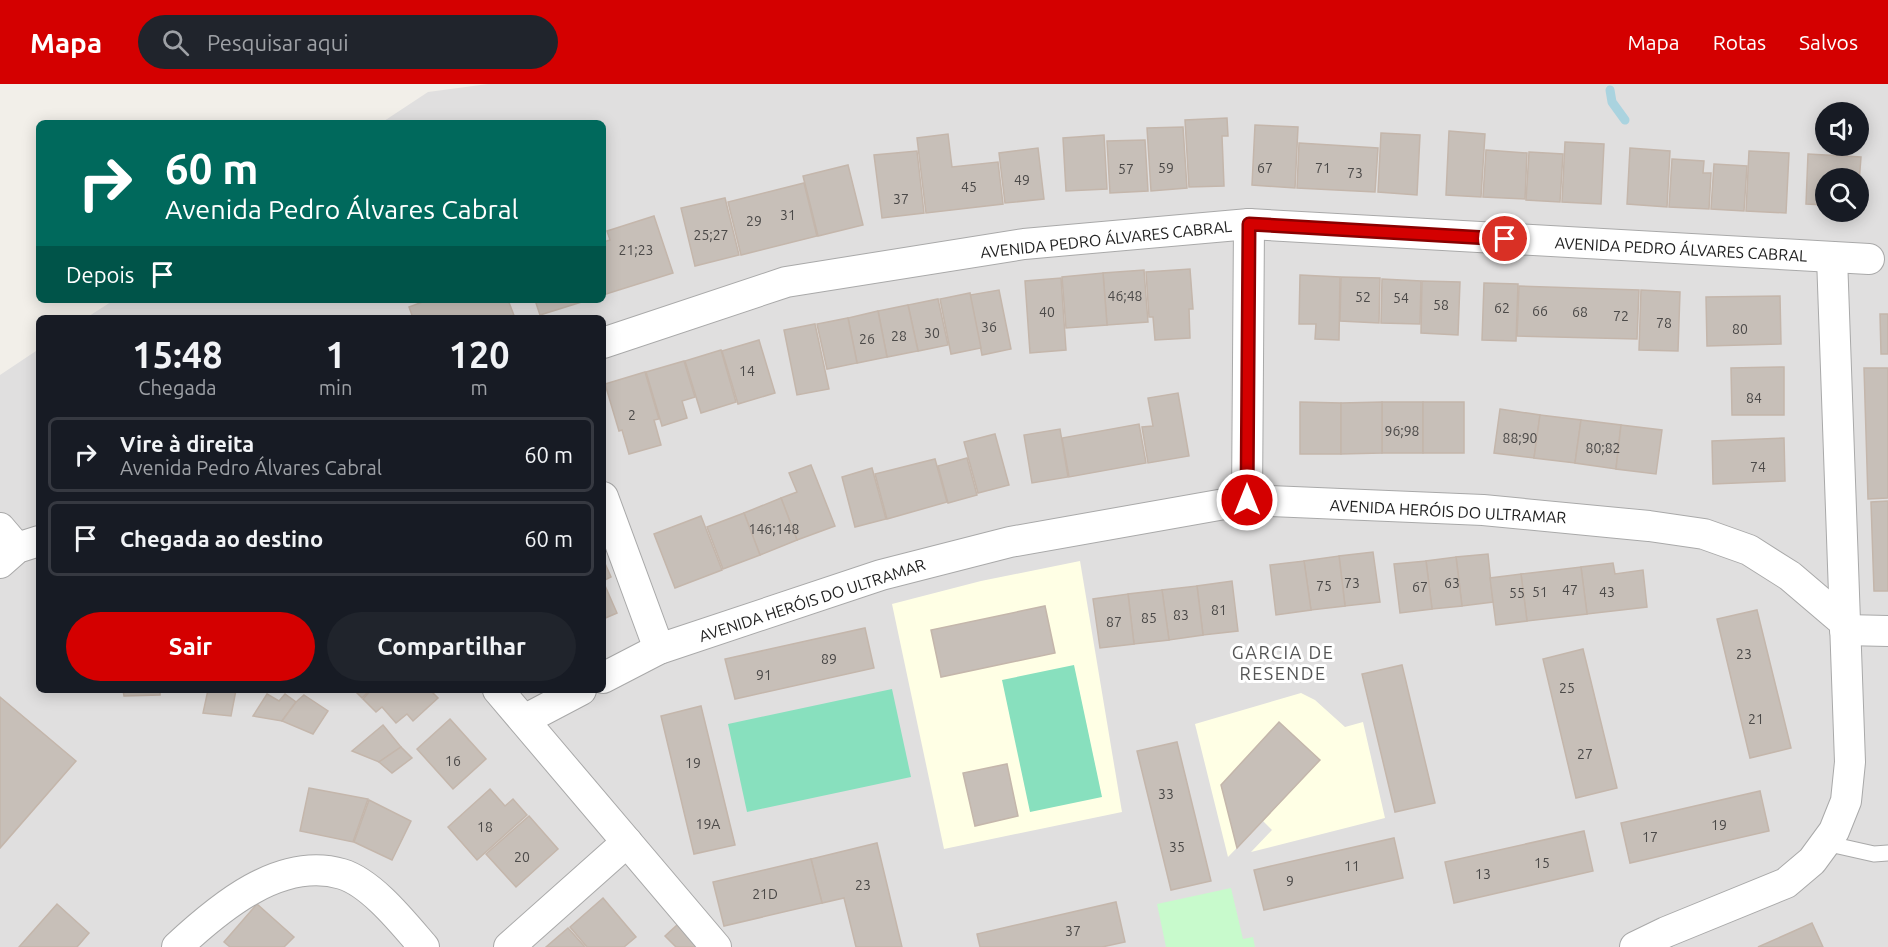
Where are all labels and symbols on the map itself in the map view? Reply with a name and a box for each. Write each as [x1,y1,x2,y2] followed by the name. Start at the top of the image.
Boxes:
[1158,160,1174,176] house number: 59
[1257,160,1273,176] house number: 67
[1315,160,1331,176] house number: 71
[1118,161,1134,177] house number: 57
[1347,165,1363,181] house number: 73
[1014,172,1030,188] house number: 49
[961,179,977,195] house number: 45
[893,191,909,207] house number: 37
[780,207,796,223] house number: 31
[746,213,762,229] house number: 29
[1479,213,1530,264] pin
[979,215,1233,261] street label: AVENIDA PEDRO ÁLVARES CABRAL
[693,227,729,243] house number: 25;27
[1554,231,1808,265] street label: AVENIDA PEDRO ÁLVARES CABRAL
[618,242,654,258] house number: 21;23
[1107,288,1143,304] house number: 46;48
[1355,289,1371,305] house number: 52
[1393,290,1409,306] house number: 54
[1433,297,1449,313] house number: 58
[1494,300,1510,316] house number: 62
[1532,303,1548,319] house number: 66
[1039,304,1055,320] house number: 40
[1572,304,1588,320] house number: 68
[1613,308,1629,324] house number: 72
[1656,315,1672,331] house number: 78
[981,319,997,335] house number: 36
[1732,321,1748,337] house number: 80
[924,325,940,341] house number: 30
[891,328,907,344] house number: 28
[859,331,875,347] house number: 26
[739,363,755,379] house number: 14
[1746,390,1762,406] house number: 84
[628,407,636,423] house number: 2
[1384,423,1420,439] house number: 96;98
[1502,430,1538,446] house number: 88;90
[1585,440,1621,456] house number: 80;82
[1750,459,1766,475] house number: 74
[1215,468,1279,532] position arrow
[1329,495,1567,526] street label: AVENIDA HERÓIS DO ULTRAMAR
[749,521,800,537] house number: 146;148
[696,554,927,645] street label: AVENIDA HERÓIS DO ULTRAMAR
[1344,575,1360,591] house number: 73
[1444,575,1460,591] house number: 63
[1316,578,1332,594] house number: 75
[1412,579,1428,595] house number: 67
[1562,582,1578,598] house number: 47
[1532,584,1548,600] house number: 51
[1599,584,1615,600] house number: 43
[1509,585,1525,601] house number: 55
[1211,602,1227,618] house number: 81
[1173,607,1189,623] house number: 83
[1141,610,1157,626] house number: 85
[1106,614,1122,630] house number: 87
[1232,642,1334,683] district label: GARCIA DE RESENDE
[1736,646,1752,662] house number: 23
[821,651,837,667] house number: 89
[756,667,772,683] house number: 91
[1559,680,1575,696] house number: 25
[1748,711,1764,727] house number: 21
[1577,746,1593,762] house number: 27
[445,753,461,769] house number: 16
[685,755,701,771] house number: 19
[1158,786,1174,802] house number: 33
[696,816,720,832] house number: 19A
[1711,817,1727,833] house number: 19
[477,819,493,835] house number: 18
[1642,829,1658,845] house number: 17
[1169,839,1185,855] house number: 35
[514,849,530,865] house number: 20
[1534,855,1550,871] house number: 15
[1344,858,1360,874] house number: 11
[1475,866,1491,882] house number: 13
[1286,873,1294,889] house number: 9
[855,877,871,893] house number: 23
[752,886,778,902] house number: 21D
[1065,923,1081,939] house number: 37

